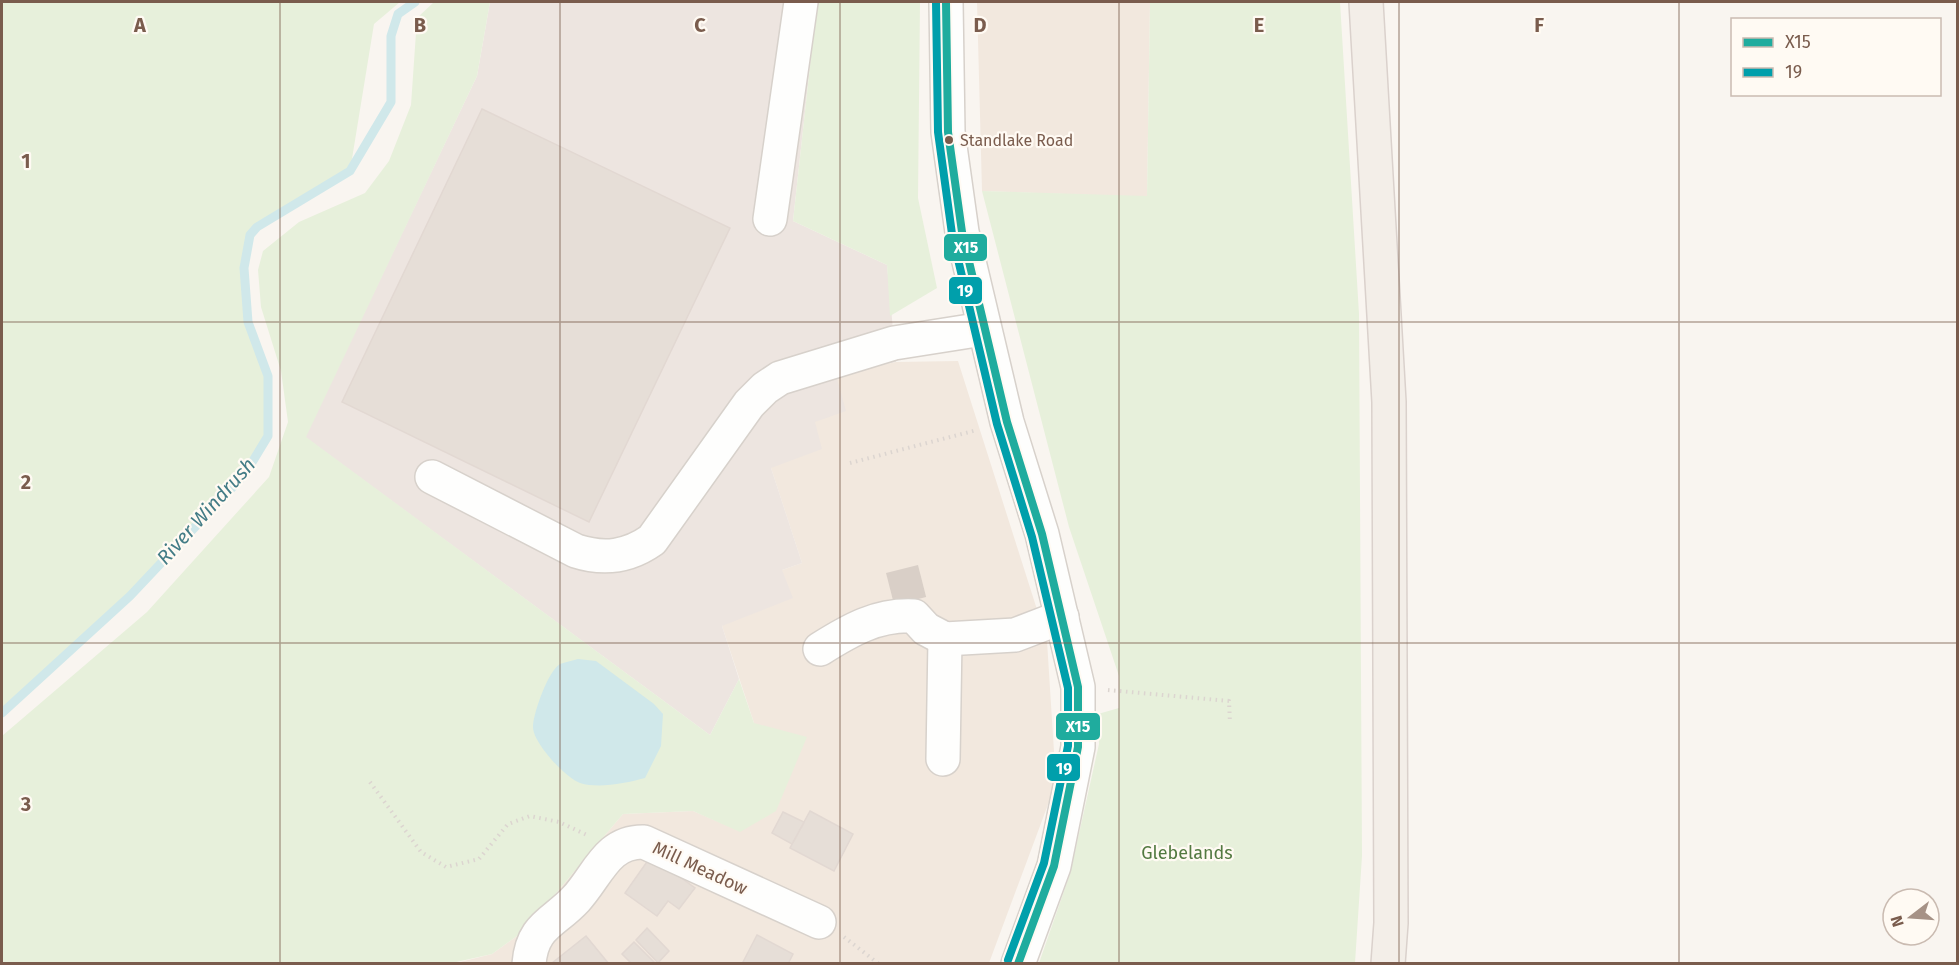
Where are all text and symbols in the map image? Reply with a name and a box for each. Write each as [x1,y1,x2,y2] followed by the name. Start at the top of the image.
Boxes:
[133,13,147,37] text: A
[414,13,426,37] text: B
[694,13,706,37] text: C
[973,13,987,37] text: D
[1254,13,1264,37] text: E
[1534,13,1544,37] text: F
[1731,18,1941,96] legend
[1785,31,1811,53] text: X15
[1785,61,1802,83] text: 19
[960,131,1073,150] place label: Standlake Road
[943,134,955,146] marker: Standlake Road
[21,149,31,173] text: 1
[943,233,988,262] line badge: X15
[953,238,979,257] text: X15
[948,276,983,305] line badge: 19
[957,281,973,300] text: 19
[152,453,260,569] water label: River Windrush
[21,470,31,494] text: 2
[1055,712,1101,741] line badge: X15
[1065,717,1091,736] text: X15
[1046,753,1081,782] line badge: 19
[1056,759,1072,778] text: 19
[20,792,31,816] text: 3
[649,836,751,900] street label: Mill Meadow
[1141,842,1233,864] park label: Glebelands
[1881,887,1941,947] north arrow
[1886,913,1908,929] text: N

